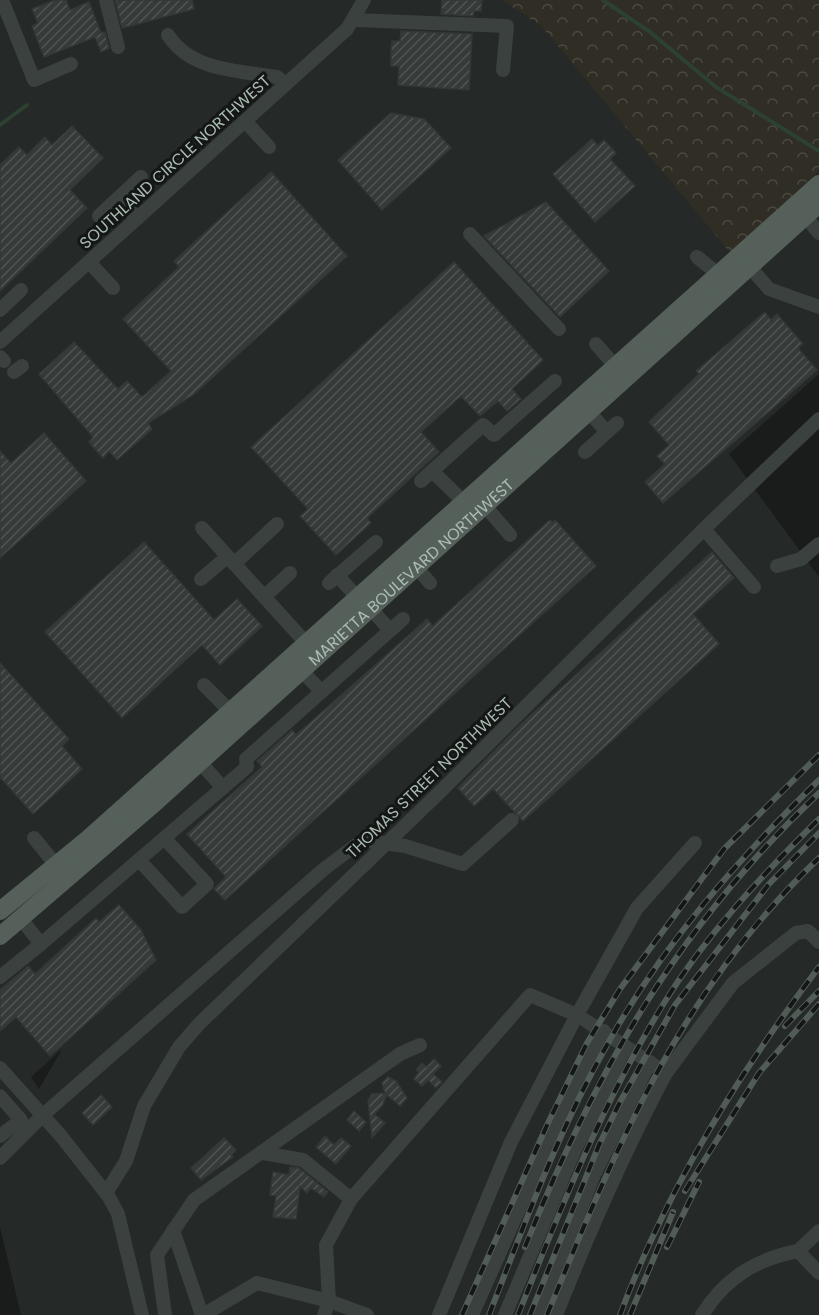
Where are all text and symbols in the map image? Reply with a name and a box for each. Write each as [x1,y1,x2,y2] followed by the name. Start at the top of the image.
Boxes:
[74,70,276,254] street label: SOUTHLAND CIRCLE NORTHWEST
[303,473,519,671] street label: MARIETTA BOULEVARD NORTHWEST
[341,692,517,864] street label: THOMAS STREET NORTHWEST

